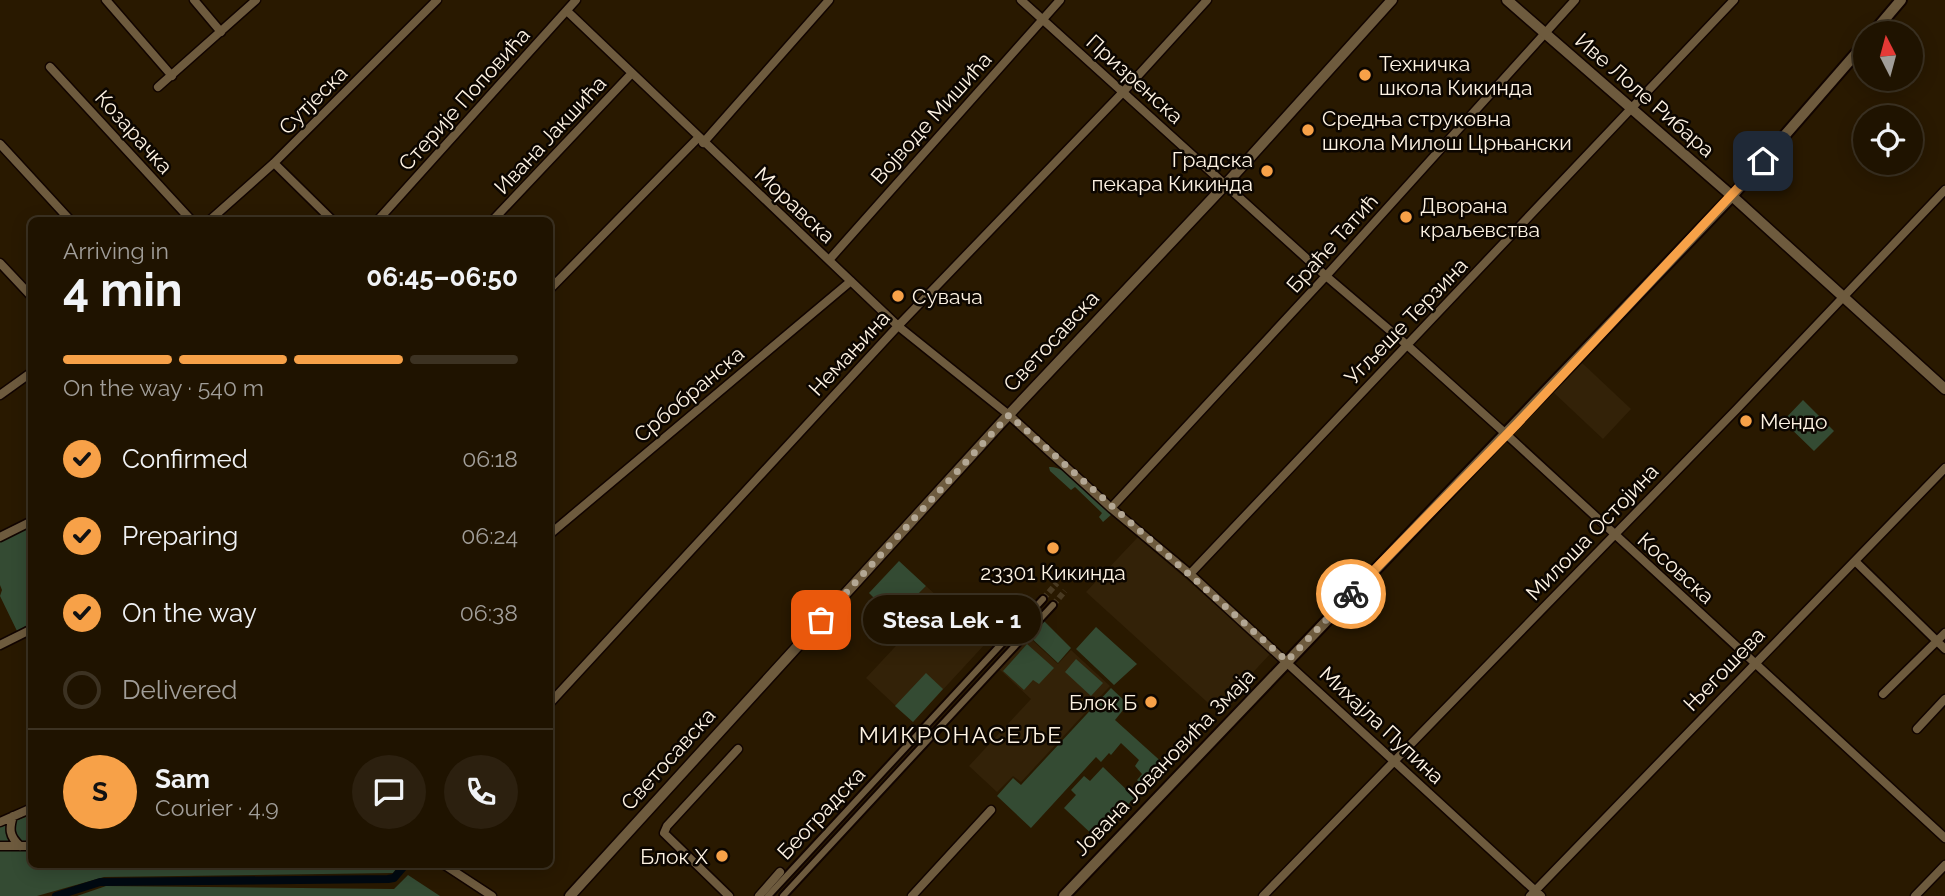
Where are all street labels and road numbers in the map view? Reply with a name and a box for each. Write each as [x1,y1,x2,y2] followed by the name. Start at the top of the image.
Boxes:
[393,22,535,176] street label: Стерије Поповића
[1570,28,1720,162] street label: Иве Лоле Рибара
[1082,29,1188,129] street label: Призренска
[865,47,997,189] street label: Војводе Мишића
[274,61,352,139] street label: Сутјеска
[489,71,611,199] street label: Ивана Јакшића
[90,85,178,179] street label: Козарачка
[750,162,840,248] street label: Моравска
[1281,189,1383,297] street label: Браће Татић
[1339,253,1473,389] street label: Угљеше Терзина
[998,285,1104,397] street label: Светосавска
[803,305,895,401] street label: Немањина
[629,341,749,447] street label: Србобранска
[1521,459,1663,605] street label: Милоша Остојина
[1633,527,1719,609] street label: Косовска
[1678,622,1770,716] street label: Његошева
[1315,661,1449,789] street label: Михајла Пупина
[1068,663,1260,861] street label: Јована Јовановића Змаја
[616,703,720,815] street label: Светосавска
[772,762,870,864] street label: Београдска

